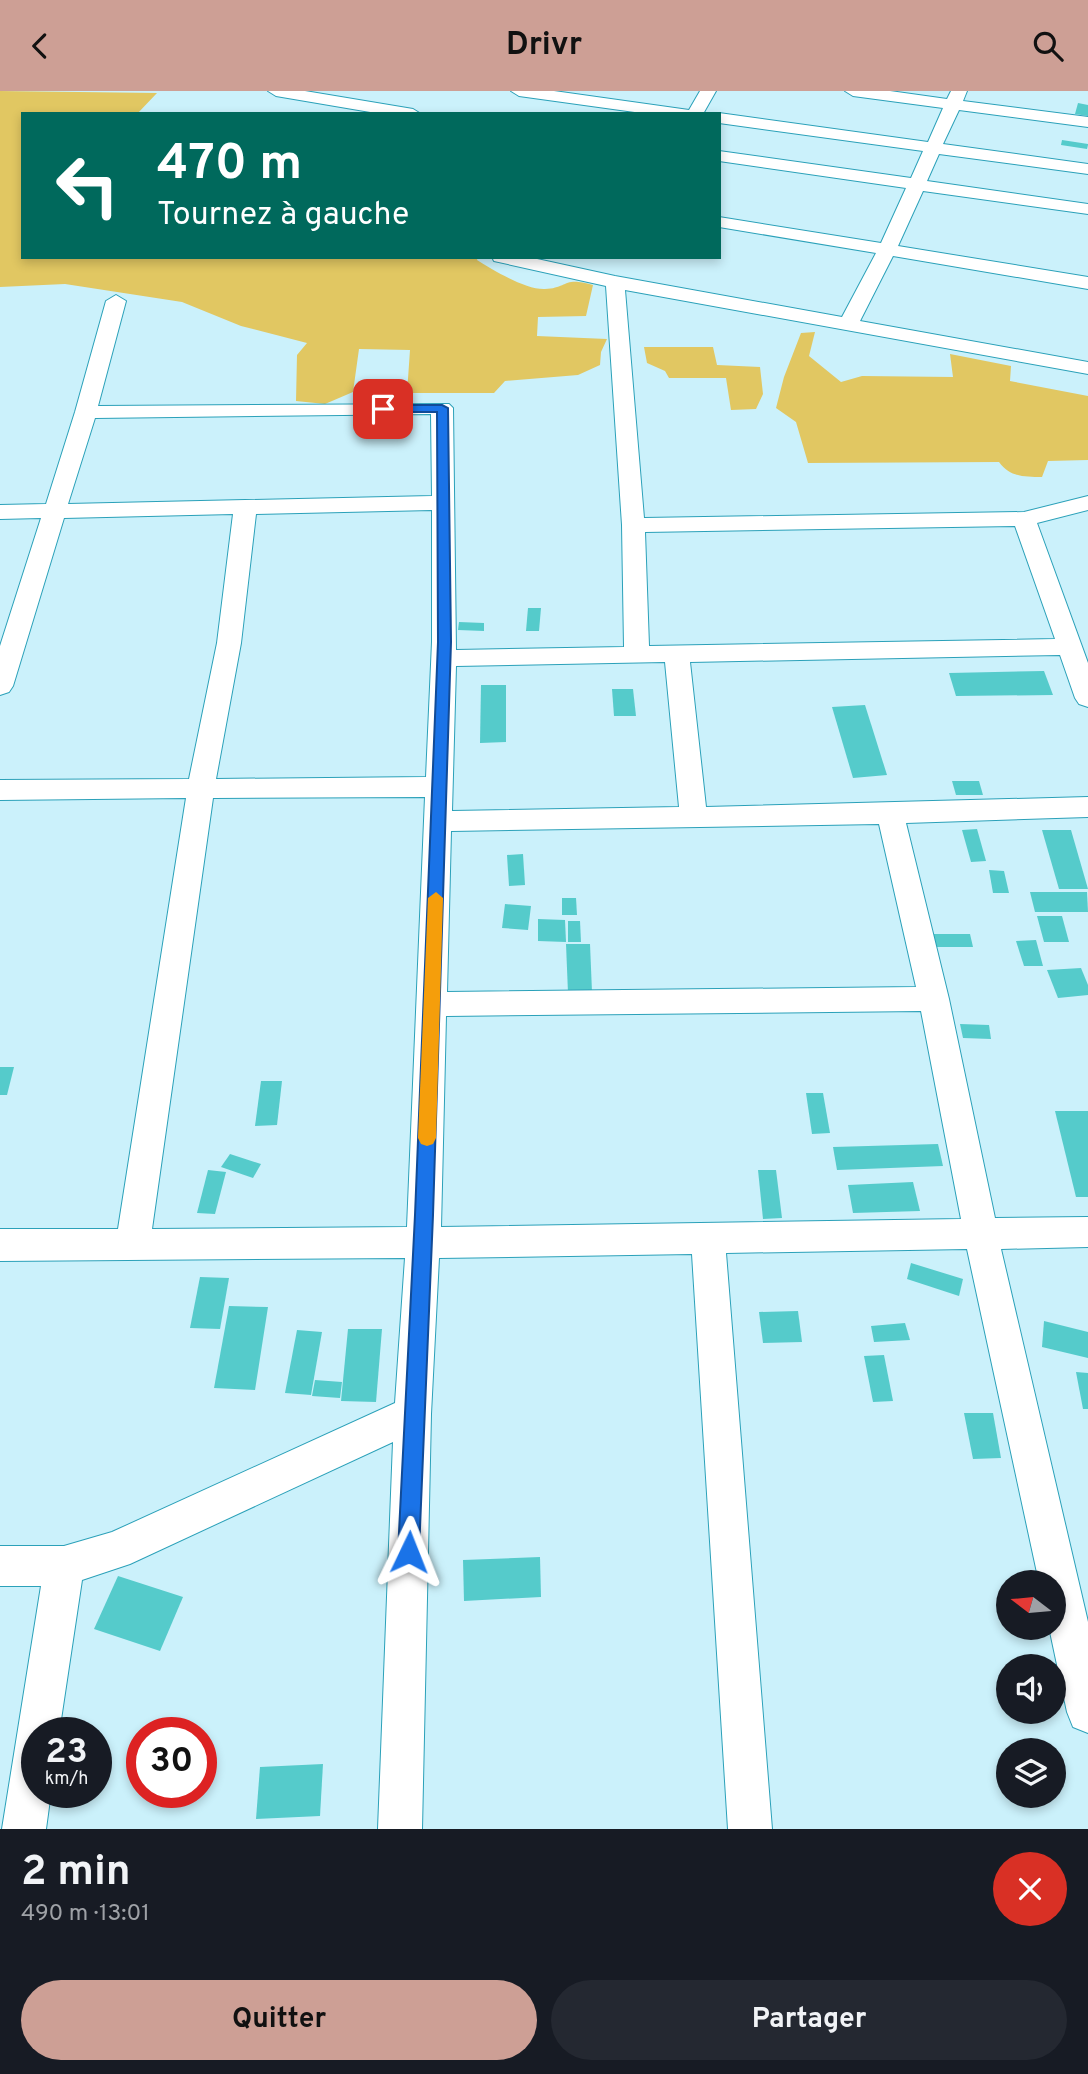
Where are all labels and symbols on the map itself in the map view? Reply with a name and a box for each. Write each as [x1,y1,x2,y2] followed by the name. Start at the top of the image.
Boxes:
[353,379,413,439] pin
[372,1515,446,1589] position arrow
[996,1570,1066,1640] north arrow
[126,1717,217,1808] speed limit sign: 30

